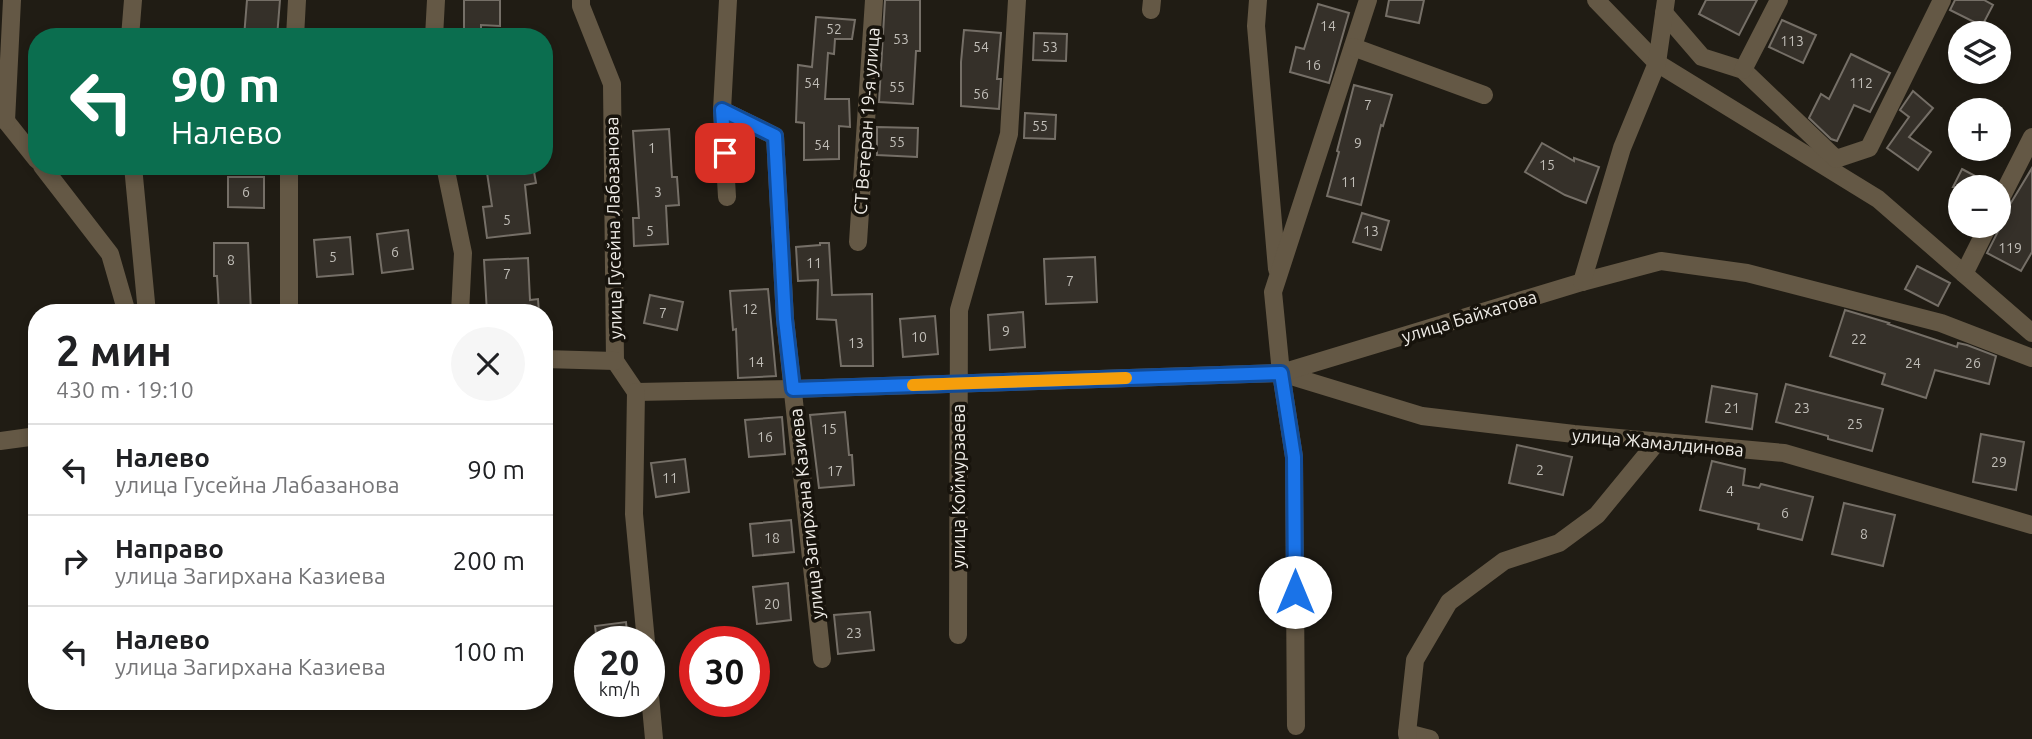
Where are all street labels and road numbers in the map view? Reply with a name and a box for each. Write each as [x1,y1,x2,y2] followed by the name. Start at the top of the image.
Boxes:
[849,27,883,215] street label: СТ Ветеран 19-я улица
[601,117,625,339] street label: улица Гусейна Лабазанова
[1399,286,1539,346] street label: улица Байхатова
[948,404,968,568] street label: улица Коймурзаева
[785,408,827,620] street label: улица Загирхана Казиева
[1571,425,1745,459] street label: улица Жамалдинова

